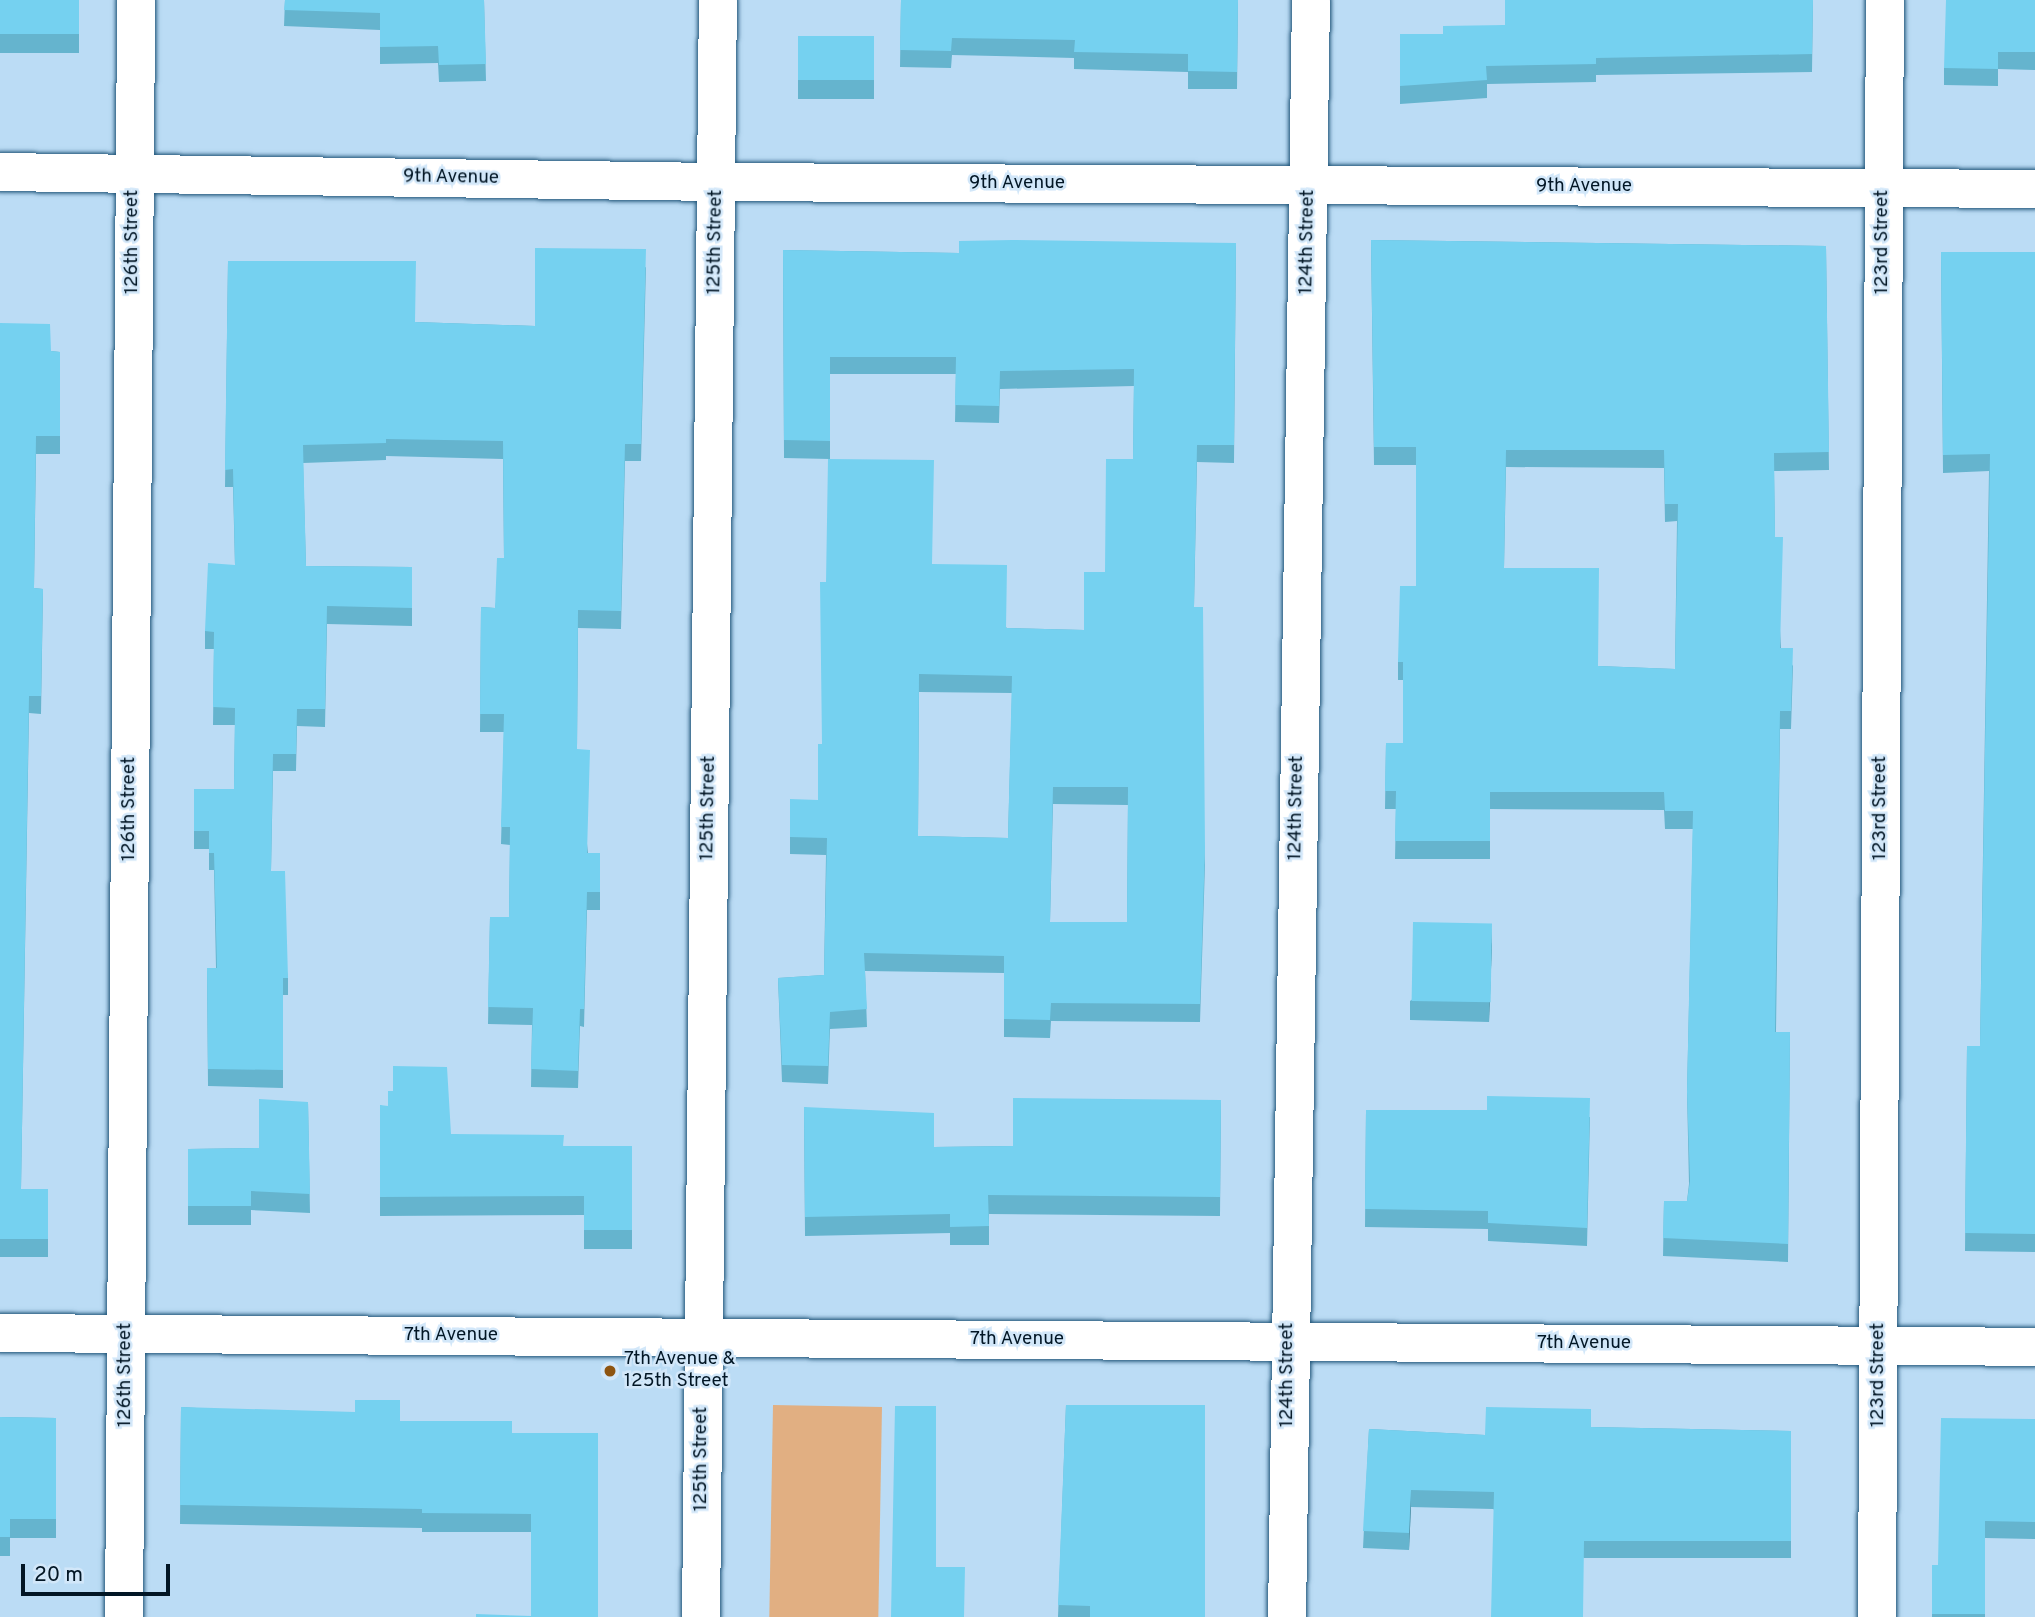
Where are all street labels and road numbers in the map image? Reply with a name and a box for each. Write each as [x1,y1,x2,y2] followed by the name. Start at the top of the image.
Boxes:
[402,166,500,190] street label: 9th Avenue
[969,173,1065,195] street label: 9th Avenue
[1536,176,1632,198] street label: 9th Avenue
[704,189,728,295] street label: 125th Street
[122,190,144,294] street label: 126th Street
[1296,190,1320,294] street label: 124th Street
[1872,190,1894,294] street label: 123rd Street
[697,755,721,861] street label: 125th Street
[1285,756,1309,860] street label: 124th Street
[1870,756,1892,860] street label: 123rd Street
[119,757,141,861] street label: 126th Street
[115,1323,137,1427] street label: 126th Street
[1277,1323,1299,1427] street label: 124th Street
[1868,1323,1890,1427] street label: 123rd Street
[404,1325,498,1347] street label: 7th Avenue
[970,1329,1064,1351] street label: 7th Avenue
[1537,1333,1631,1355] street label: 7th Avenue
[691,1407,713,1511] street label: 125th Street

